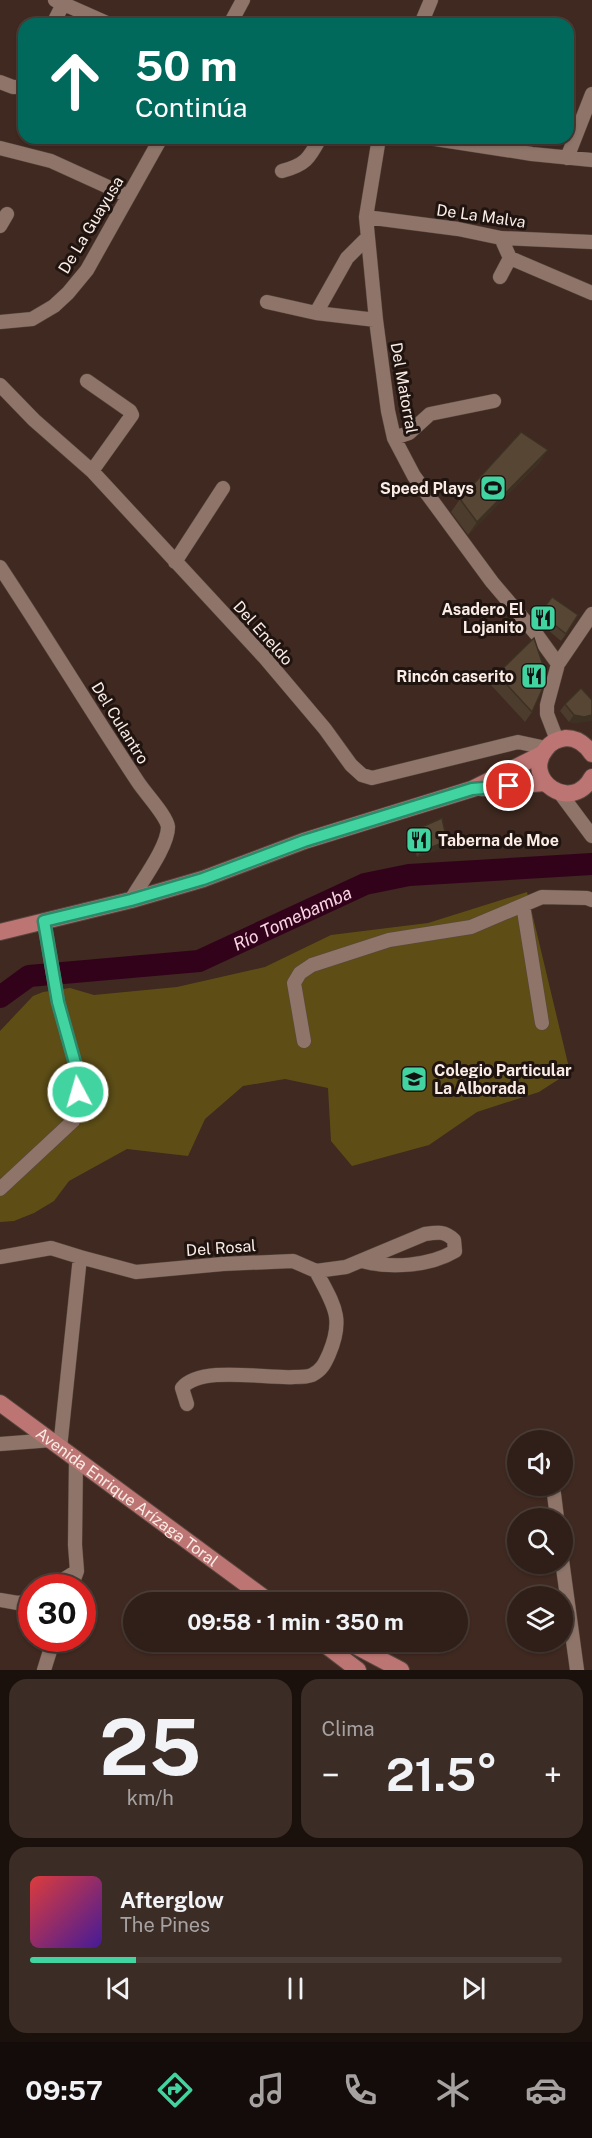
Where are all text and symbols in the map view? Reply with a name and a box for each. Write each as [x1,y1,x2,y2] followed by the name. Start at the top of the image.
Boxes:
[135,41,238,90] text: 50 m
[36,42,114,120] icon: ahead
[135,91,247,123] text: Continúa
[55,173,127,277] street label: De La Guayusa
[435,200,527,232] street label: De La Malva
[387,341,421,435] street label: Del Matorral
[478,473,508,503] sports icon: Speed Plays
[380,479,474,498] place label: Speed Plays
[229,597,297,669] street label: Del Eneldo
[441,600,524,637] place label: Asadero El Lojanito
[528,603,558,633] restaurant icon: Asadero El Lojanito
[519,661,549,691] restaurant icon: Rincón caserito
[396,667,514,686] place label: Rincón caserito
[87,678,153,768] street label: Del Culantro
[483,760,534,811] pin
[492,769,525,802] icon: arrive
[404,825,434,855] restaurant icon: Taberna de Moe
[438,831,559,850] place label: Taberna de Moe
[229,881,355,954] water label: Río Tomebamba
[46,1060,110,1124] position arrow
[434,1061,572,1098] place label: Colegio Particular La Alborada
[399,1064,429,1094] school or university icon: Colegio Particular La Alborada
[185,1236,257,1260] street label: Del Rosal
[32,1423,222,1570] street label: Avenida Enrique Arízaga Toral
[507,1430,573,1652] map controls
[507,1430,573,1496] button: sound
[507,1508,573,1574] button: search
[18,1574,96,1652] speed limit sign: 30
[507,1586,573,1652] button: layers
[187,1609,404,1635] text: 09:58 · 1 min · 350 m
[99,1701,201,1793] text: 25
[322,1717,375,1741] text: Clima
[386,1748,498,1801] text: 21.5°
[322,1756,340,1794] text: −
[544,1756,562,1794] text: +
[127,1786,174,1810] text: km/h
[120,1887,224,1913] text: Afterglow
[120,1913,210,1937] text: The Pines
[102,1972,135,2005] icon: previous
[279,1972,312,2005] icon: pause
[457,1972,490,2005] icon: next
[154,2069,196,2111] icon: directions
[246,2069,288,2111] icon: music
[339,2069,381,2111] icon: phone
[432,2069,474,2111] icon: climate
[525,2069,567,2111] icon: car
[25,2074,103,2106] text: 09:57

